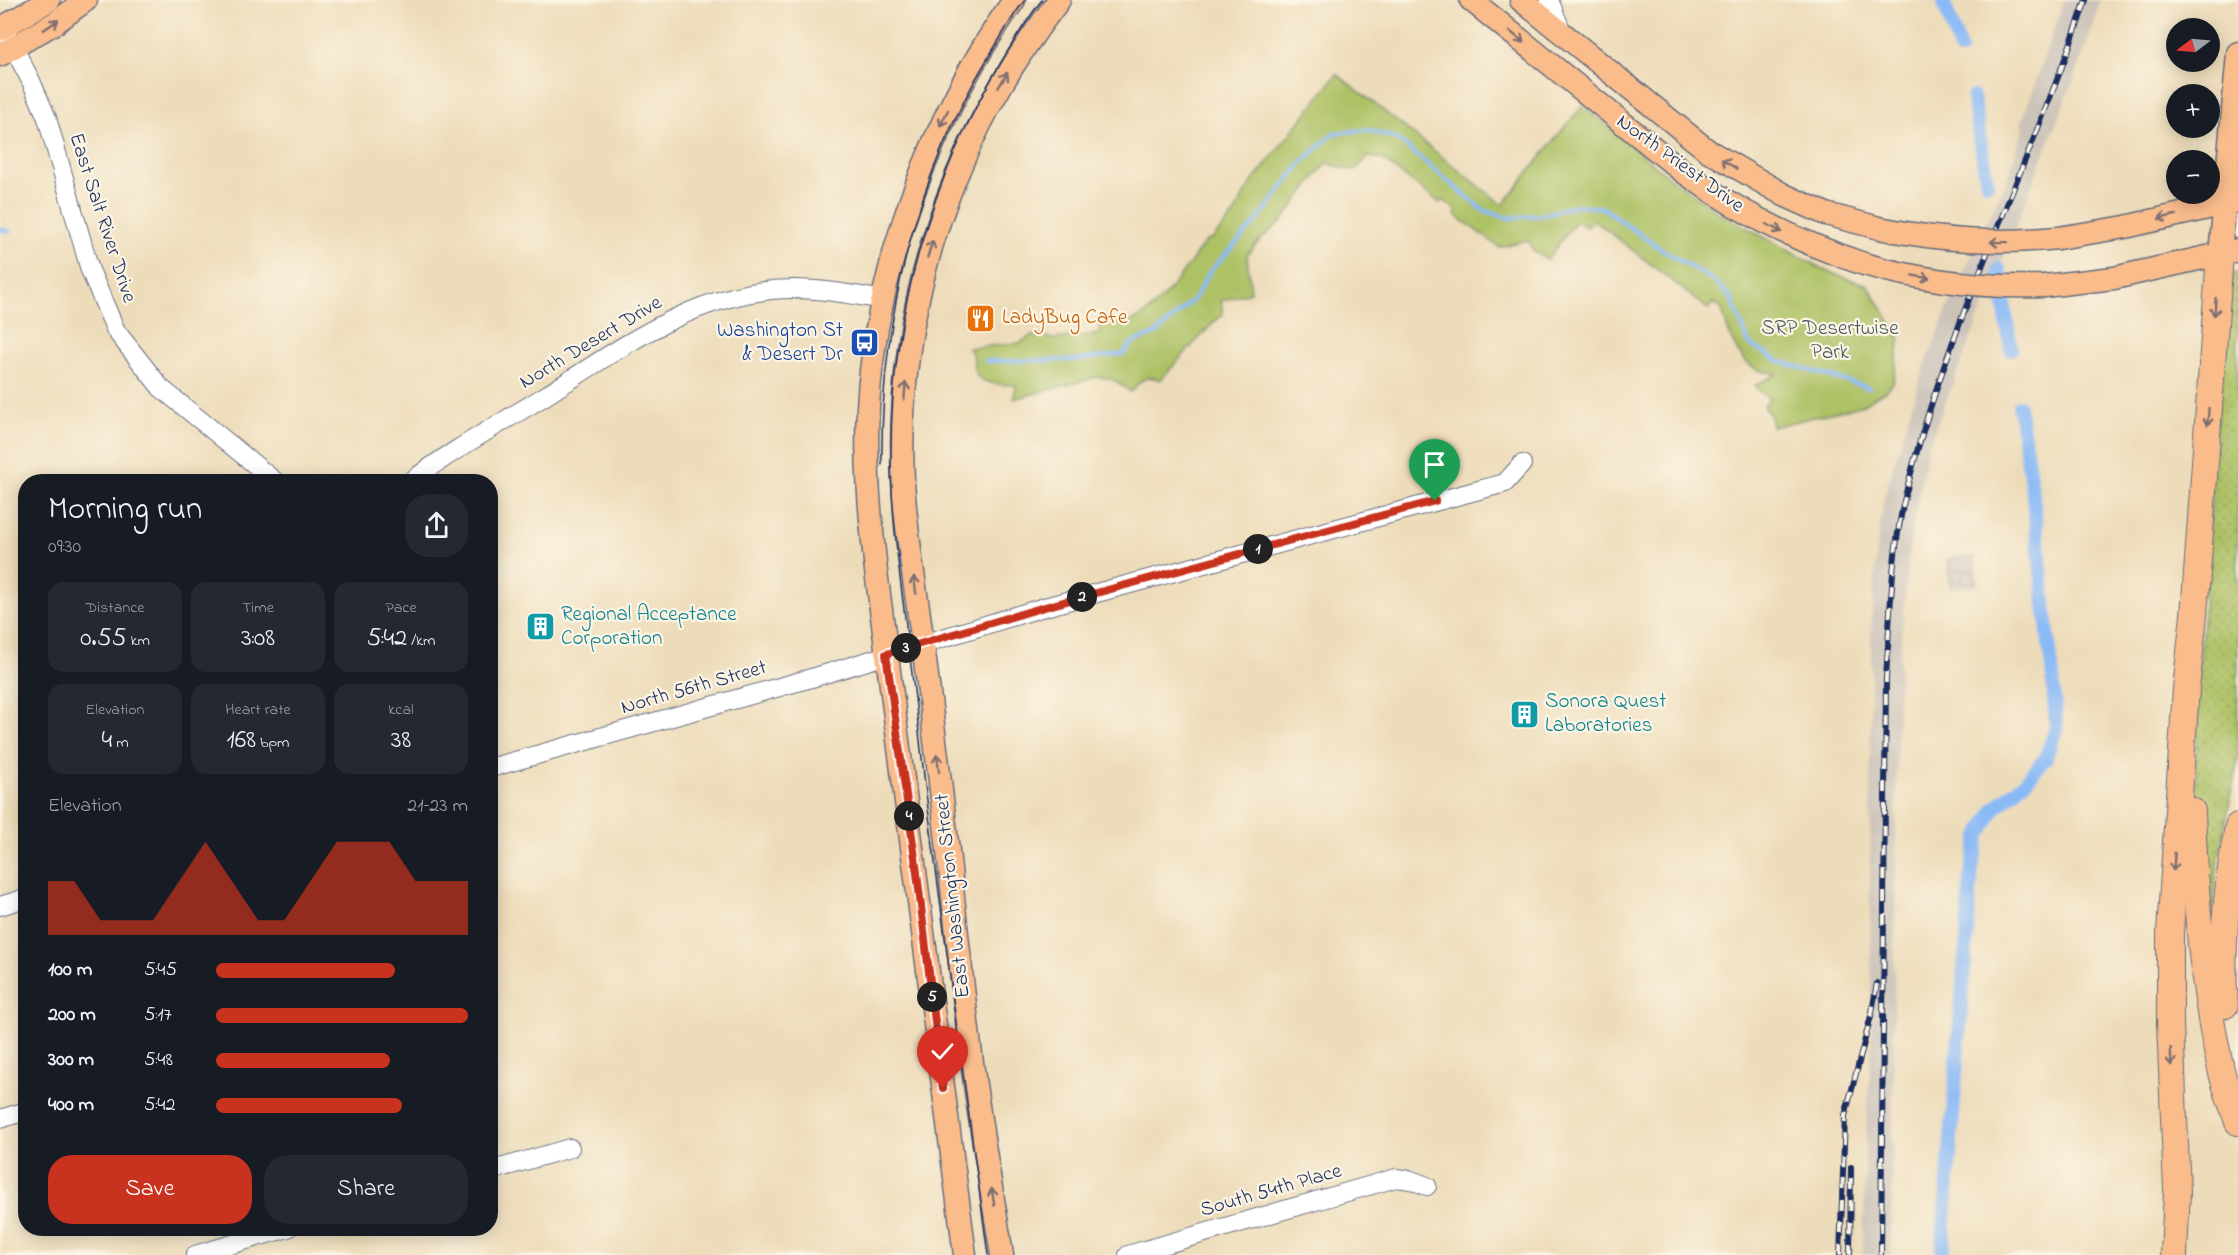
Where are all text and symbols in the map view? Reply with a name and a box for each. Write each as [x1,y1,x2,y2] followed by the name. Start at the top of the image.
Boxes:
[2166,18,2220,72] north arrow
[2166,18,2220,204] map controls
[42,19,59,32] one-way arrow
[1508,30,1524,43] one-way arrow
[997,72,1009,89] one-way arrow
[2166,84,2220,138] button: +
[1610,107,1751,221] street label: North Priest Drive
[938,109,950,127] one-way arrow
[60,129,144,307] street label: East Salt River Drive
[2166,150,2220,204] button: −
[1721,157,1738,169] one-way arrow
[2158,212,2177,223] one-way arrow
[1764,222,1782,234] one-way arrow
[1990,236,2010,248] one-way arrow
[925,240,936,259] one-way arrow
[1910,272,1930,283] one-way arrow
[514,288,668,397] street label: North Desert Drive
[2210,296,2221,316] one-way arrow
[965,302,997,334] restaurant icon: LadyBug Cafe
[1002,303,1128,335] place label: LadyBug Cafe
[1761,314,1899,368] park label: SRP Desertwise Park
[717,316,843,370] place label: Washington St & Desert Dr
[848,327,880,359] bus stop icon: Washington St & Desert Dr
[900,382,911,402] one-way arrow
[2202,406,2213,426] one-way arrow
[1409,439,1460,501] pin
[1418,448,1451,481] icon: arrive
[48,486,202,534] text: Morning run
[405,494,468,557] button: share
[48,533,81,562] text: 09:30
[1243,534,1273,564] pin: 1
[1255,537,1261,561] text: 1
[909,576,920,596] one-way arrow
[1067,582,1097,612] pin: 2
[1078,585,1086,609] text: 2
[86,596,144,620] text: Distance
[242,596,274,620] text: Time
[385,596,417,620] text: Pace
[561,600,737,654] place label: Regional Acceptance Corporation
[524,611,556,643] building icon: Regional Acceptance Corporation
[80,620,126,658] text: 0.55
[241,620,275,658] text: 3:08
[366,620,407,658] text: 5:42
[126,629,150,653] text: km
[407,629,436,653] text: /km
[891,633,921,663] pin: 3
[903,636,909,660] text: 3
[618,653,770,723] street label: North 56th Street
[1545,687,1666,741] place label: Sonora Quest Laboratories
[86,698,144,722] text: Elevation
[225,698,291,722] text: Heart rate
[388,698,414,722] text: kcal
[1508,698,1540,730] building icon: Sonora Quest Laboratories
[101,722,112,760] text: 4
[226,722,256,760] text: 168
[391,722,411,760] text: 38
[112,731,129,755] text: m
[256,731,290,755] text: bpm
[932,753,943,773] one-way arrow
[48,792,122,821] text: Elevation
[407,792,468,821] text: 21–23 m
[927,792,981,1000] street label: East Washington Street
[894,801,924,831] pin: 4
[906,804,912,828] text: 4
[2168,852,2179,871] one-way arrow
[48,956,92,985] text: 100 m
[144,956,177,985] text: 5:45
[917,982,947,1012] pin: 5
[927,985,937,1009] text: 5
[48,1001,96,1030] text: 200 m
[144,1001,172,1030] text: 5:17
[917,1026,968,1088] pin
[926,1035,959,1068] icon: check
[48,1046,94,1075] text: 300 m
[144,1046,173,1075] text: 5:48
[2166,1046,2177,1066] one-way arrow
[48,1091,94,1120] text: 400 m
[144,1091,175,1120] text: 5:42
[48,1155,252,1224] button: Save
[264,1155,468,1224] button: Share
[1197,1156,1346,1226] street label: South 54th Place
[987,1188,998,1208] one-way arrow

